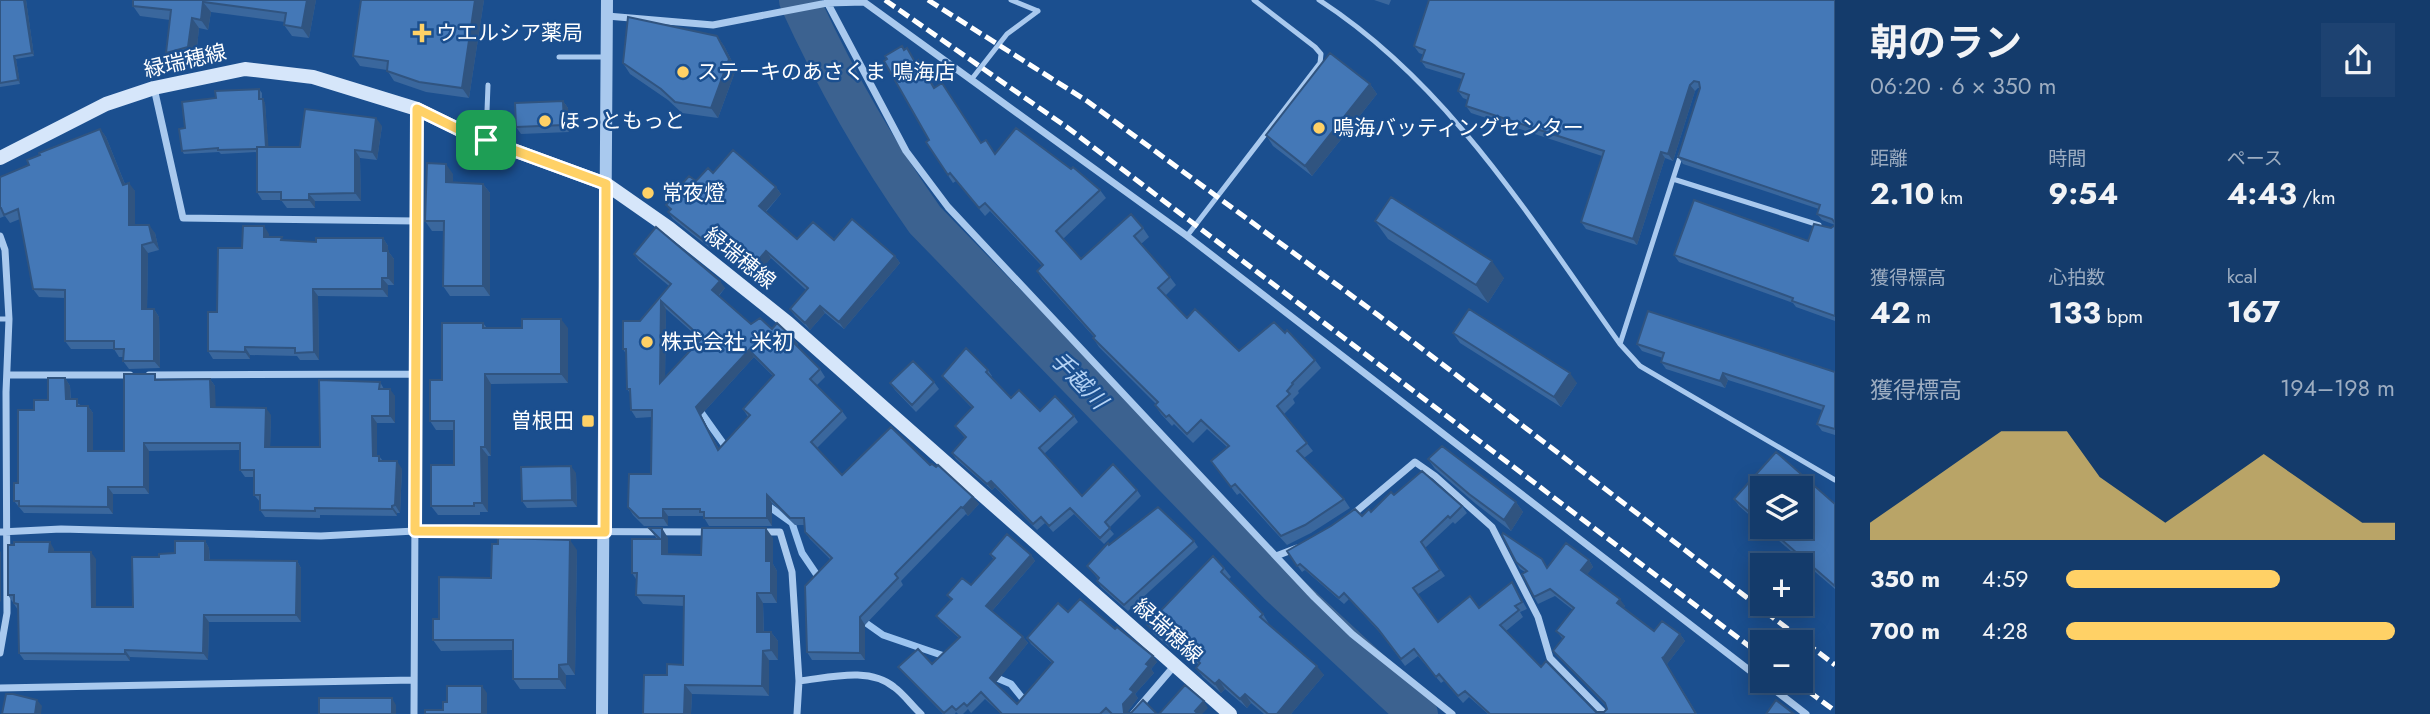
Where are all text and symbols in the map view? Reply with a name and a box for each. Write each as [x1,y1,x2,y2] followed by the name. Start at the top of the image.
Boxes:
[1870,15,2022,70] text: 朝のラン
[436,18,583,48] place label: ウエルシア薬局
[2321,23,2395,97] button: share
[414,25,430,41] marker: ウエルシア薬局
[141,37,229,85] street label: 緑瑞穂線
[697,57,955,87] place label: ステーキのあさくま 鳴海店
[675,64,691,80] marker: ステーキのあさくま 鳴海店
[1870,69,2056,103] text: 06:20 · 6 × 350 m
[559,106,685,136] place label: ほっともっと
[456,110,516,170] pin
[537,113,553,129] marker: ほっともっと
[1333,113,1584,143] place label: 鳴海バッティングセンター
[1311,120,1327,136] marker: 鳴海バッティングセンター
[467,121,505,159] icon: arrive
[1870,145,1908,172] text: 距離
[2048,145,2086,172] text: 時間
[2227,145,2283,172] text: ペース
[1870,172,1934,215] text: 2.10
[2048,172,2118,215] text: 9:54
[2227,172,2297,215] text: 4:43
[662,178,725,208] place label: 常夜燈
[1934,184,1963,211] text: km
[2297,184,2336,211] text: /km
[640,185,656,201] marker: 常夜燈
[698,220,782,296] street label: 緑瑞穂線
[2227,263,2257,290] text: kcal
[1870,264,1946,291] text: 獲得標高
[2048,264,2105,291] text: 心拍数
[2227,290,2280,333] text: 167
[1870,291,1911,334] text: 42
[2048,291,2101,334] text: 133
[1911,303,1931,330] text: m
[2101,303,2143,330] text: bpm
[661,327,793,357] place label: 株式会社 米初
[639,334,655,350] marker: 株式会社 米初
[1043,343,1117,419] water label: 手越川
[2280,371,2395,405] text: 194–198 m
[1870,373,1962,407] text: 獲得標高
[511,406,574,436] place label: 曽根田
[580,413,596,429] marker: 曽根田
[1750,476,1813,693] map controls
[1750,476,1813,539] button: layers
[1750,553,1813,616] button: +
[1870,562,1940,596] text: 350 m
[1982,562,2029,596] text: 4:59
[1127,592,1209,670] street label: 緑瑞穂線
[1870,614,1940,648] text: 700 m
[1982,614,2028,648] text: 4:28
[1750,630,1813,693] button: −

